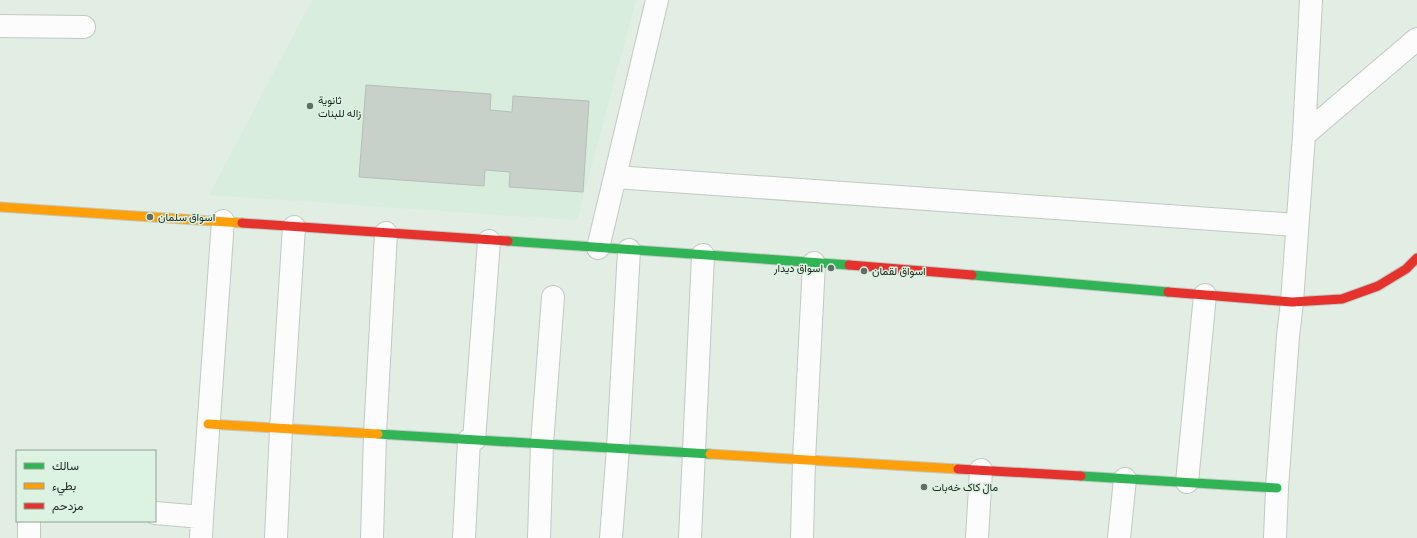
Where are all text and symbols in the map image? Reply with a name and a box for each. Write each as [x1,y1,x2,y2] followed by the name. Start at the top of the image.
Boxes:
[318,93,361,120] place label: ثانوية زاله للبنات
[305,101,315,111] marker: ثانوية زاله للبنات
[158,210,215,224] place label: اسواق سلمان
[145,212,155,222] marker: اسواق سلمان
[773,261,823,275] place label: اسواق ديدار
[826,263,836,273] marker: اسواق ديدار
[872,264,926,278] place label: اسواق لقمان
[859,266,869,276] marker: اسواق لقمان
[16,450,156,522] legend
[52,458,79,472] text: سالك
[52,478,76,496] text: بطيء
[932,480,998,494] place label: ماڵ کاک خەبات
[919,482,929,492] marker: ماڵ کاک خەبات
[52,498,83,514] text: مزدحم

